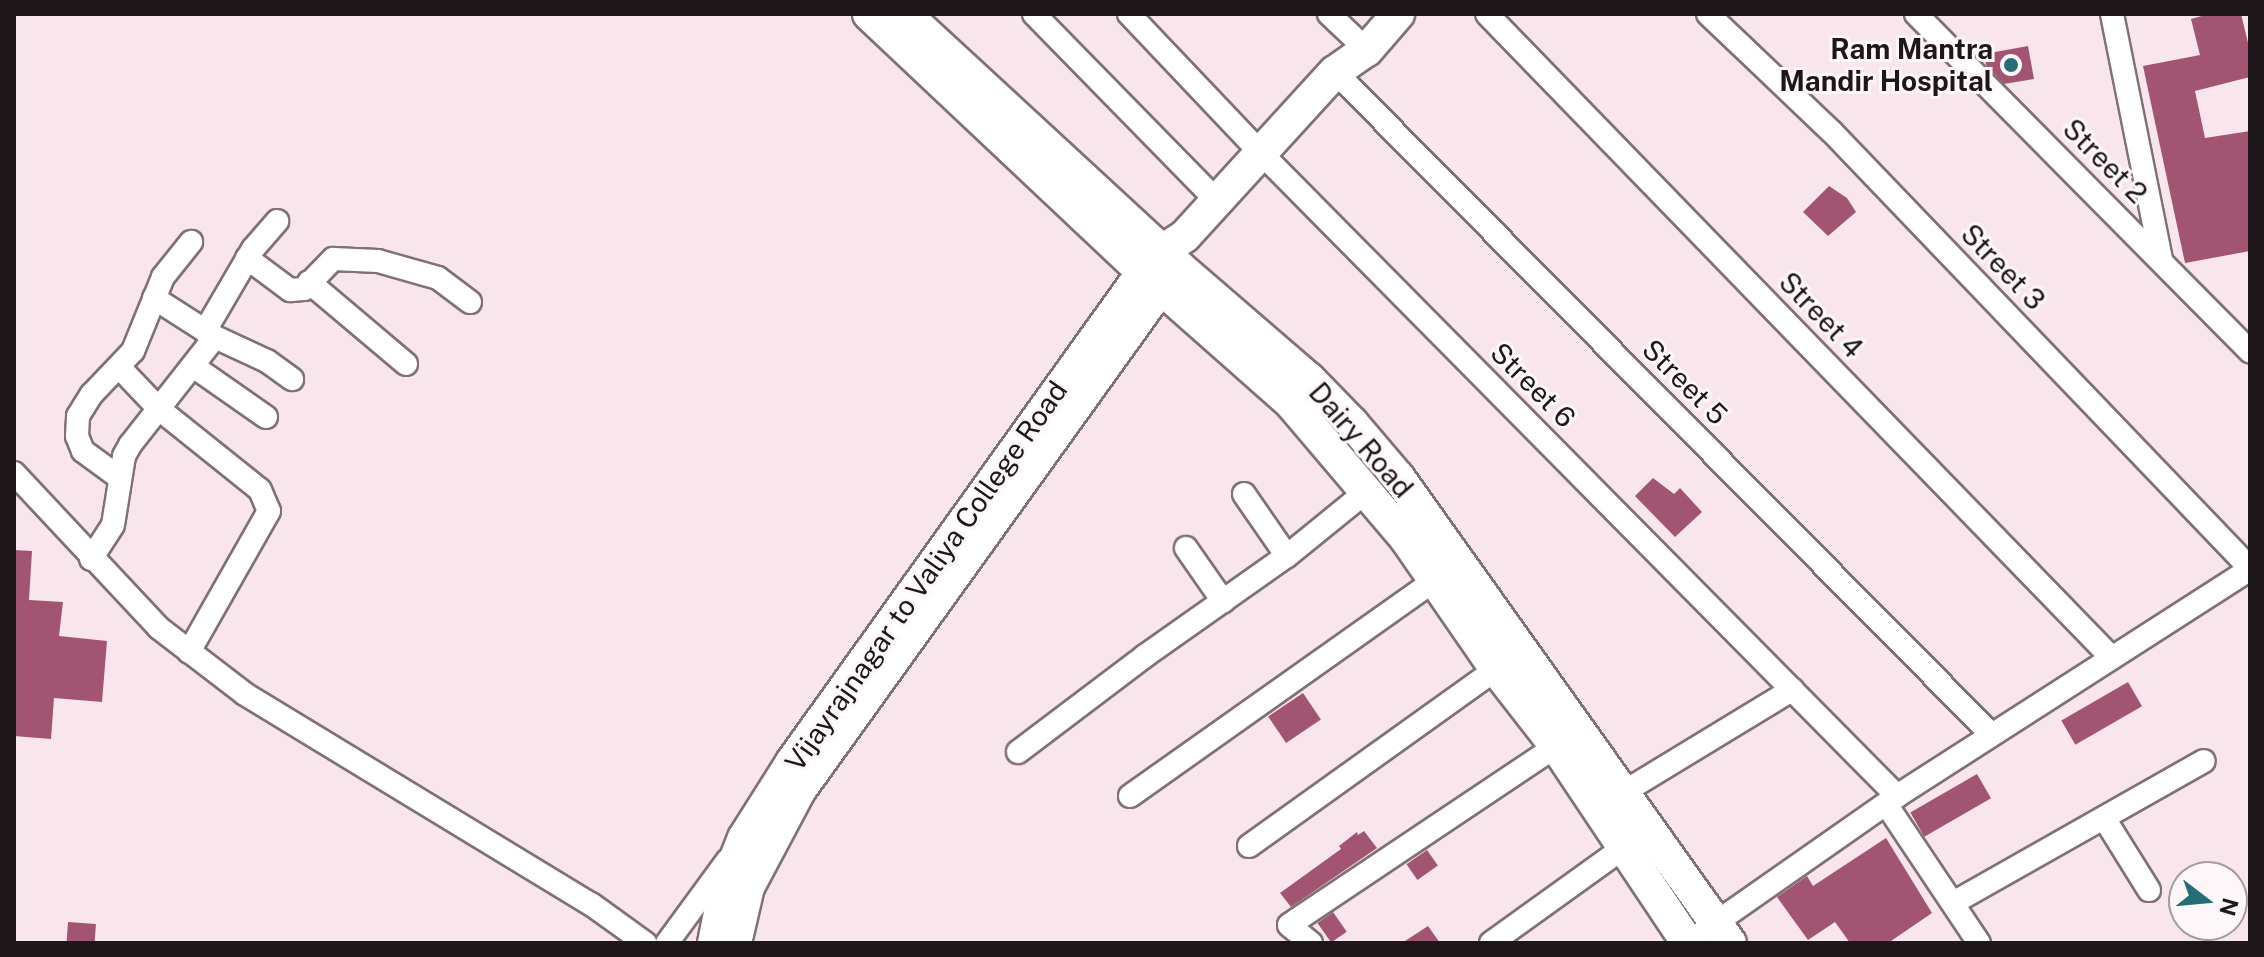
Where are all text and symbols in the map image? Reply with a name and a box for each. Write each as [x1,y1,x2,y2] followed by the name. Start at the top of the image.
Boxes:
[1779,32,1993,98] place label: Ram Mantra Mandir Hospital
[2000,54,2022,76] marker: Ram Mantra Mandir Hospital
[2056,112,2154,210] street label: Street 2
[1954,217,2052,317] street label: Street 3
[1772,265,1870,365] street label: Street 4
[1635,332,1735,432] street label: Street 5
[1484,336,1582,434] street label: Street 6
[778,374,1074,778] street label: Vijayrajnagar to Valiya College Road
[1302,376,1420,504] street label: Dairy Road
[2168,861,2248,941] north arrow
[2214,895,2244,919] text: N

